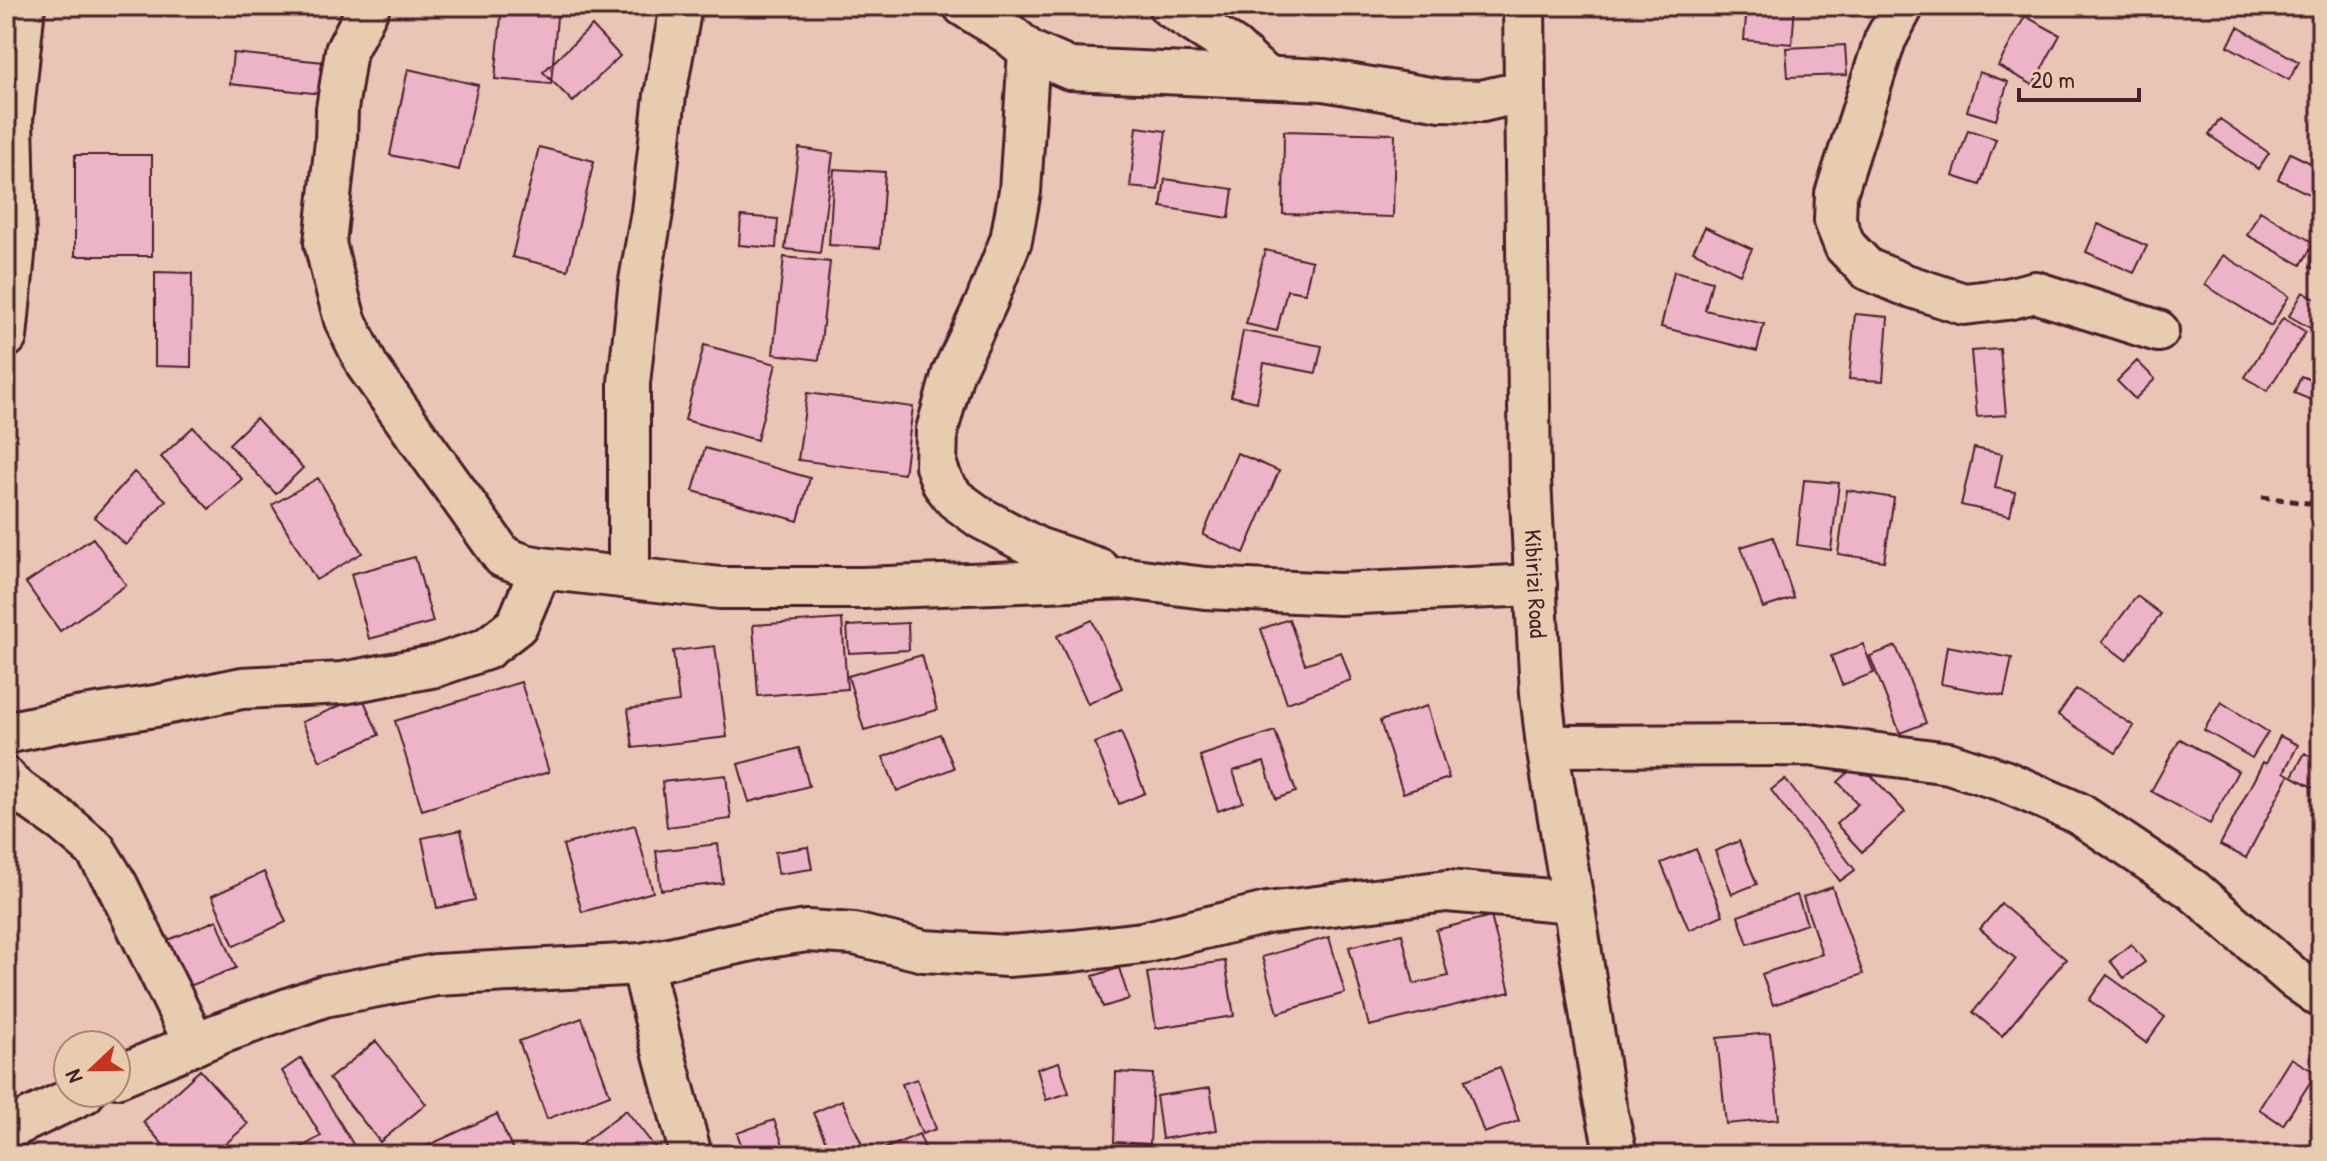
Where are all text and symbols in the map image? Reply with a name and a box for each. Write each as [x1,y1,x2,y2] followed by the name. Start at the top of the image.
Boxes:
[2019,52,2139,102] scale bar
[2031,63,2075,95] text: 20 m
[1518,529,1555,639] street label: Kibirizi Road
[52,1029,132,1109] north arrow
[57,1065,90,1088] text: N

